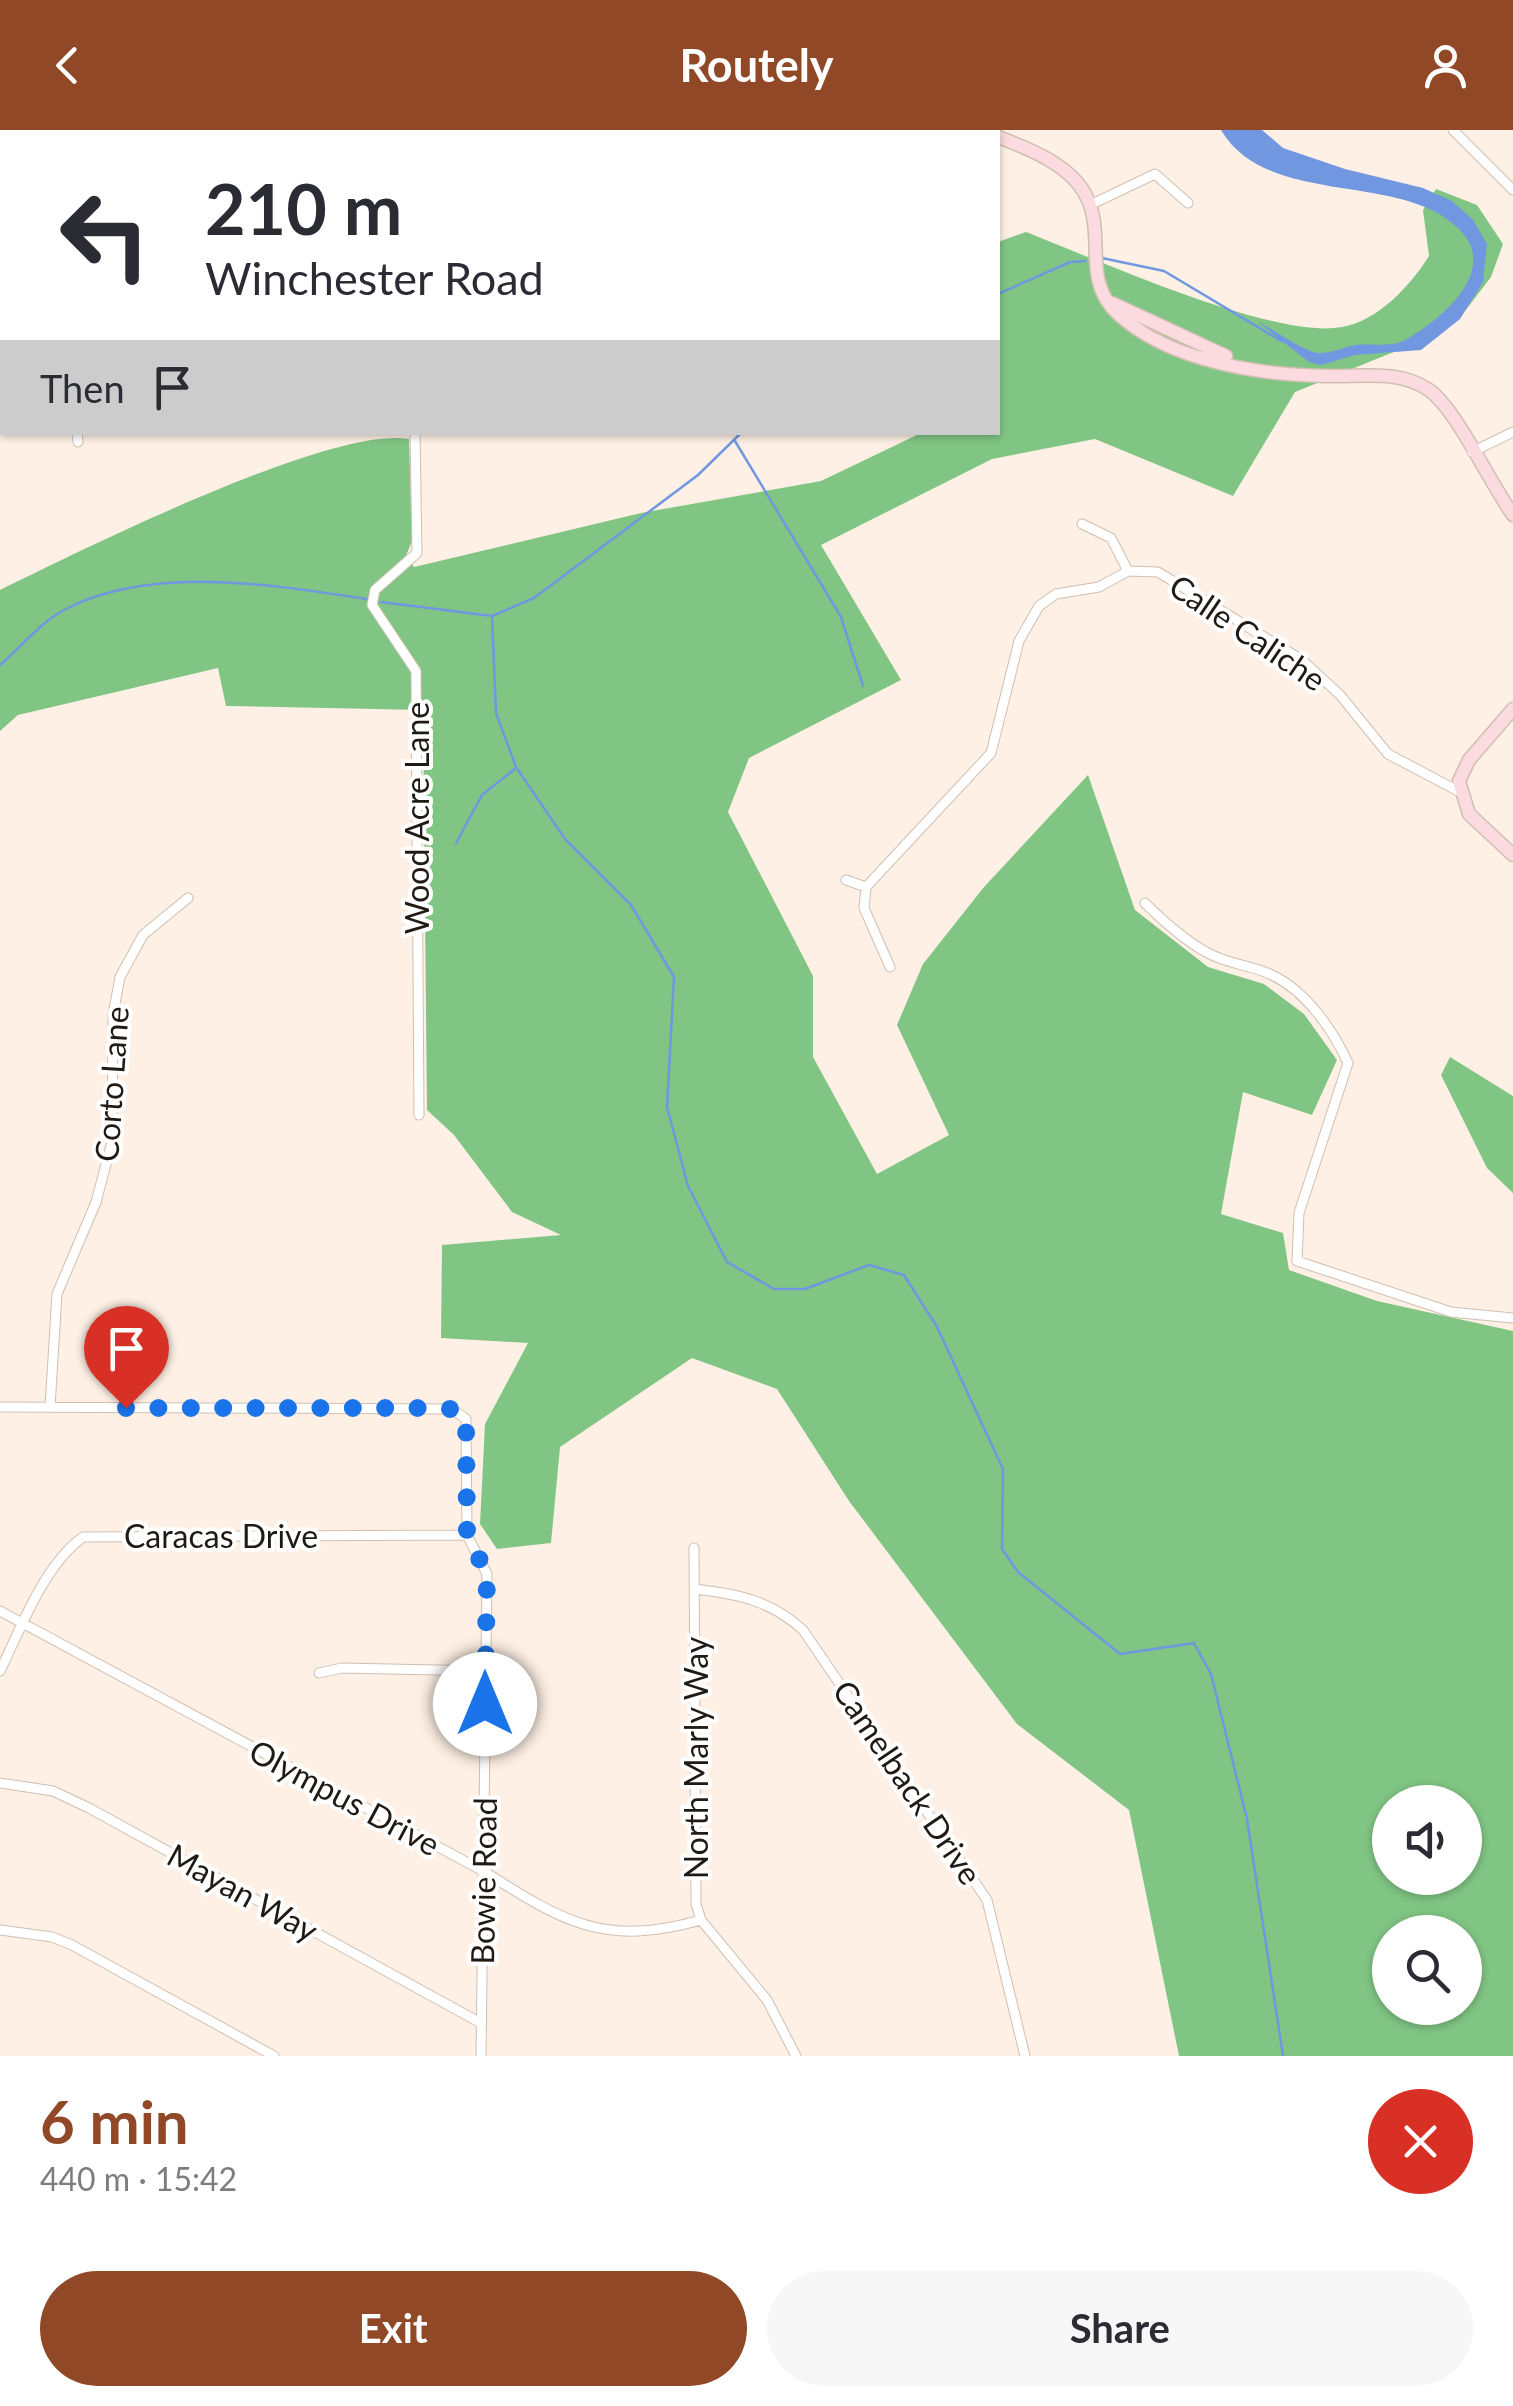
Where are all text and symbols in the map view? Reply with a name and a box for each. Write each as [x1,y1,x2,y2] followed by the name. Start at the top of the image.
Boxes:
[40,38,95,93] icon: back
[679,38,834,92] text: Routely
[1418,38,1473,93] icon: person
[205,166,402,250] text: 210 m
[40,170,170,300] icon: left
[205,251,544,305] text: Winchester Road
[145,360,200,415] icon: arrive
[40,365,125,411] text: Then
[1162,565,1334,699] street label: Calle Caliche
[397,702,436,934] street label: Wood Acre Lane
[86,1005,136,1163] street label: Corto Lane
[84,1306,169,1409] pin
[99,1321,154,1376] icon: arrive
[124,1516,318,1555] street label: Caracas Drive
[676,1636,715,1879] street label: North Marly Way
[433,1652,537,1756] position arrow
[825,1672,991,1892] street label: Camelback Drive
[243,1731,447,1863] street label: Olympus Drive
[1372,1785,1482,2025] map controls
[1372,1785,1482,1895] button: sound
[462,1797,504,1965] street label: Bowie Road
[161,1835,325,1949] street label: Mayan Way
[1372,1915,1482,2025] button: search
[40,2085,189,2157] text: 6 min
[1368,2089,1473,2194] button: close
[40,2159,237,2198] text: 440 m · 15:42
[40,2271,747,2386] button: Exit
[767,2271,1473,2386] button: Share

